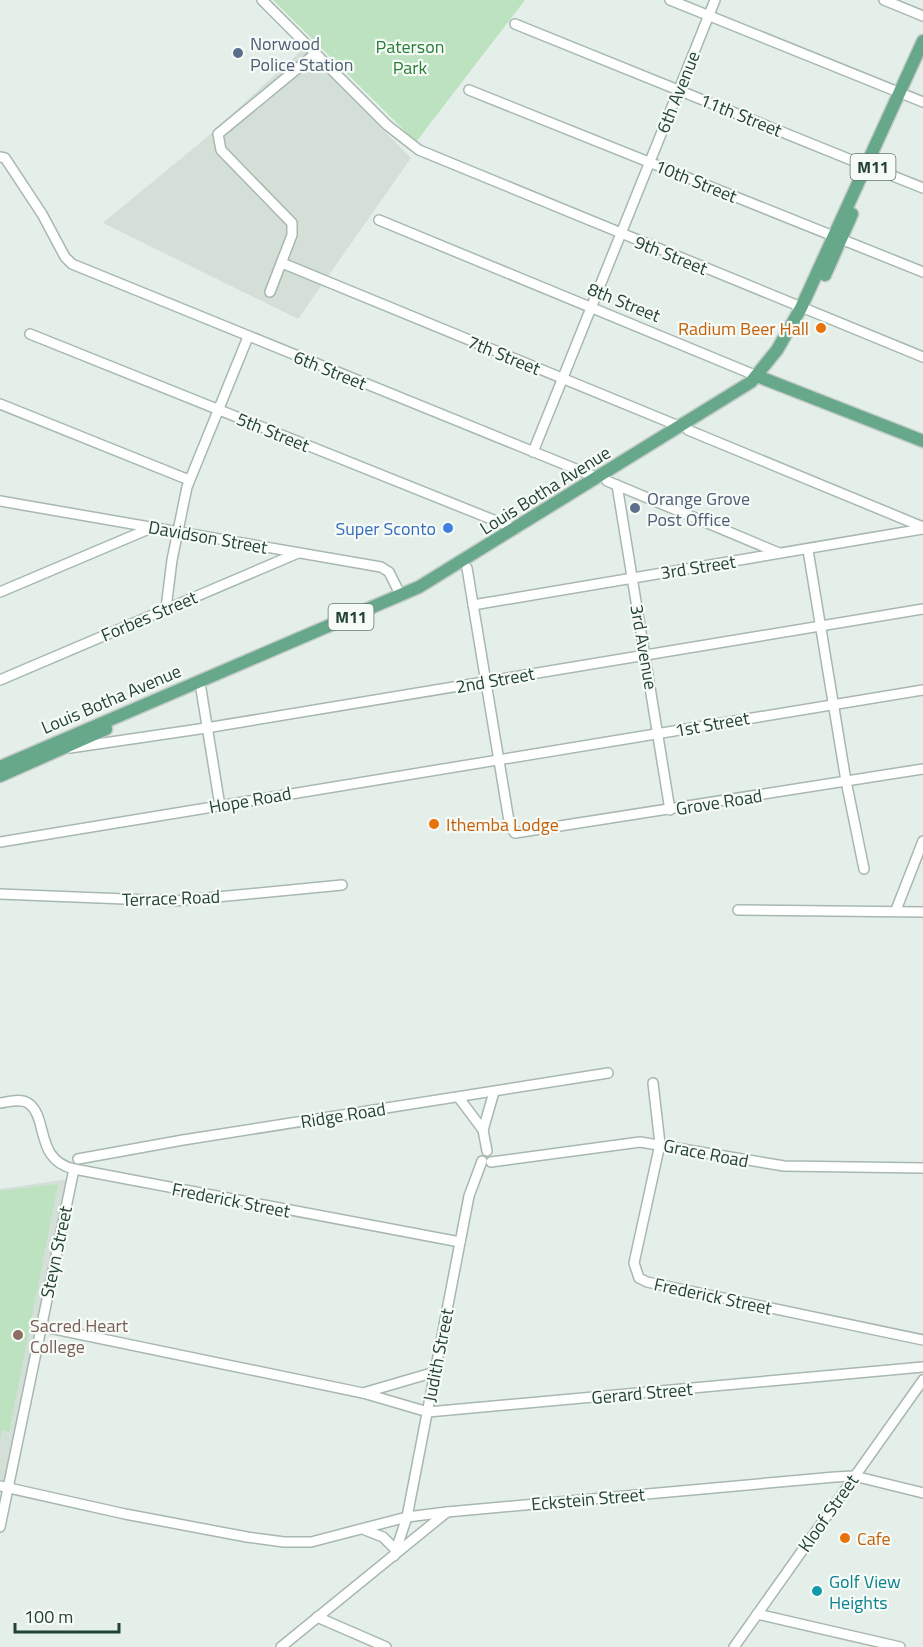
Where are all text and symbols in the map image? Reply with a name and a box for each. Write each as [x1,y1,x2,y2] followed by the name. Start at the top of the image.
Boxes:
[250,30,353,78] place label: Norwood Police Station
[376,33,444,81] park label: Paterson Park
[231,46,245,60] marker: Norwood Police Station
[649,47,707,137] street label: 6th Avenue
[696,86,787,144] street label: 11th Street
[651,152,742,210] street label: 10th Street
[850,154,896,180] road number: M11
[631,228,712,282] street label: 9th Street
[584,275,665,329] street label: 8th Street
[678,315,809,342] place label: Radium Beer Hall
[814,321,828,335] marker: Radium Beer Hall
[464,328,545,382] street label: 7th Street
[290,343,371,397] street label: 6th Street
[233,405,314,459] street label: 5th Street
[474,439,616,541] street label: Louis Botha Avenue
[647,485,750,533] place label: Orange Grove Post Office
[628,501,642,515] marker: Orange Grove Post Office
[146,513,270,561] street label: Davidson Street
[335,515,436,542] place label: Super Sconto
[441,521,455,535] marker: Super Sconto
[658,548,738,586] street label: 3rd Street
[97,583,202,648] street label: Forbes Street
[623,602,665,692] street label: 3rd Avenue
[328,604,374,630] road number: M11
[37,657,185,741] street label: Louis Botha Avenue
[453,660,537,700] street label: 2nd Street
[673,704,752,744] street label: 1st Street
[207,779,293,821] street label: Hope Road
[674,782,764,822] street label: Grove Road
[446,811,559,838] place label: Ithemba Lodge
[427,817,441,831] marker: Ithemba Lodge
[121,883,221,913] street label: Terrace Road
[299,1095,387,1135] street label: Ridge Road
[661,1132,751,1174] street label: Grace Road
[170,1175,293,1225] street label: Frederick Street
[33,1203,79,1301] street label: Steyn Street
[652,1270,775,1322] street label: Frederick Street
[416,1305,460,1404] street label: Judith Street
[30,1312,129,1360] place label: Sacred Heart College
[11,1328,25,1342] marker: Sacred Heart College
[590,1375,694,1411] street label: Gerard Street
[791,1468,865,1557] street label: Kloof Street
[530,1481,647,1517] street label: Eckstein Street
[857,1525,891,1552] place label: Cafe
[838,1531,852,1545] marker: Cafe
[829,1568,901,1616] place label: Golf View Heights
[810,1584,824,1598] marker: Golf View Heights
[15,1596,118,1634] scale bar
[24,1603,73,1630] text: 100 m

